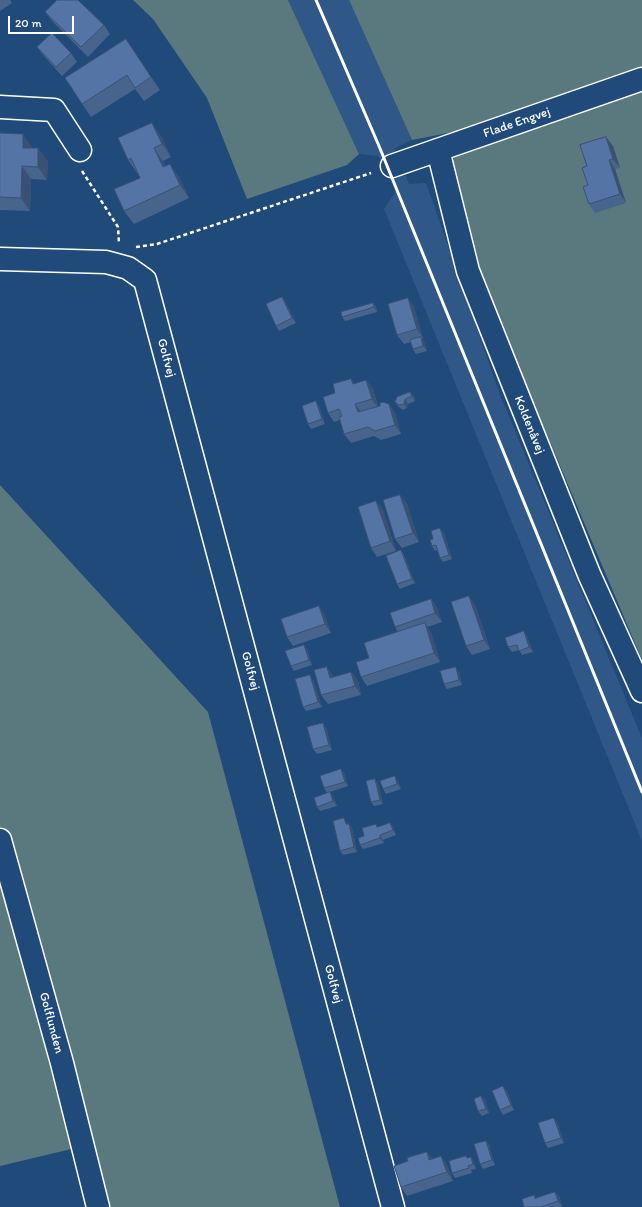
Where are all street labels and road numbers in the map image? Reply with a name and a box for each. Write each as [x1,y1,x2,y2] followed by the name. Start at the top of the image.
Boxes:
[482,104,552,142] street label: Flade Engvej
[153,337,179,379] street label: Golfvej
[510,394,548,456] street label: Koldenåvej
[237,650,263,692] street label: Golfvej
[320,963,346,1005] street label: Golfvej
[35,991,67,1055] street label: Golflunden

